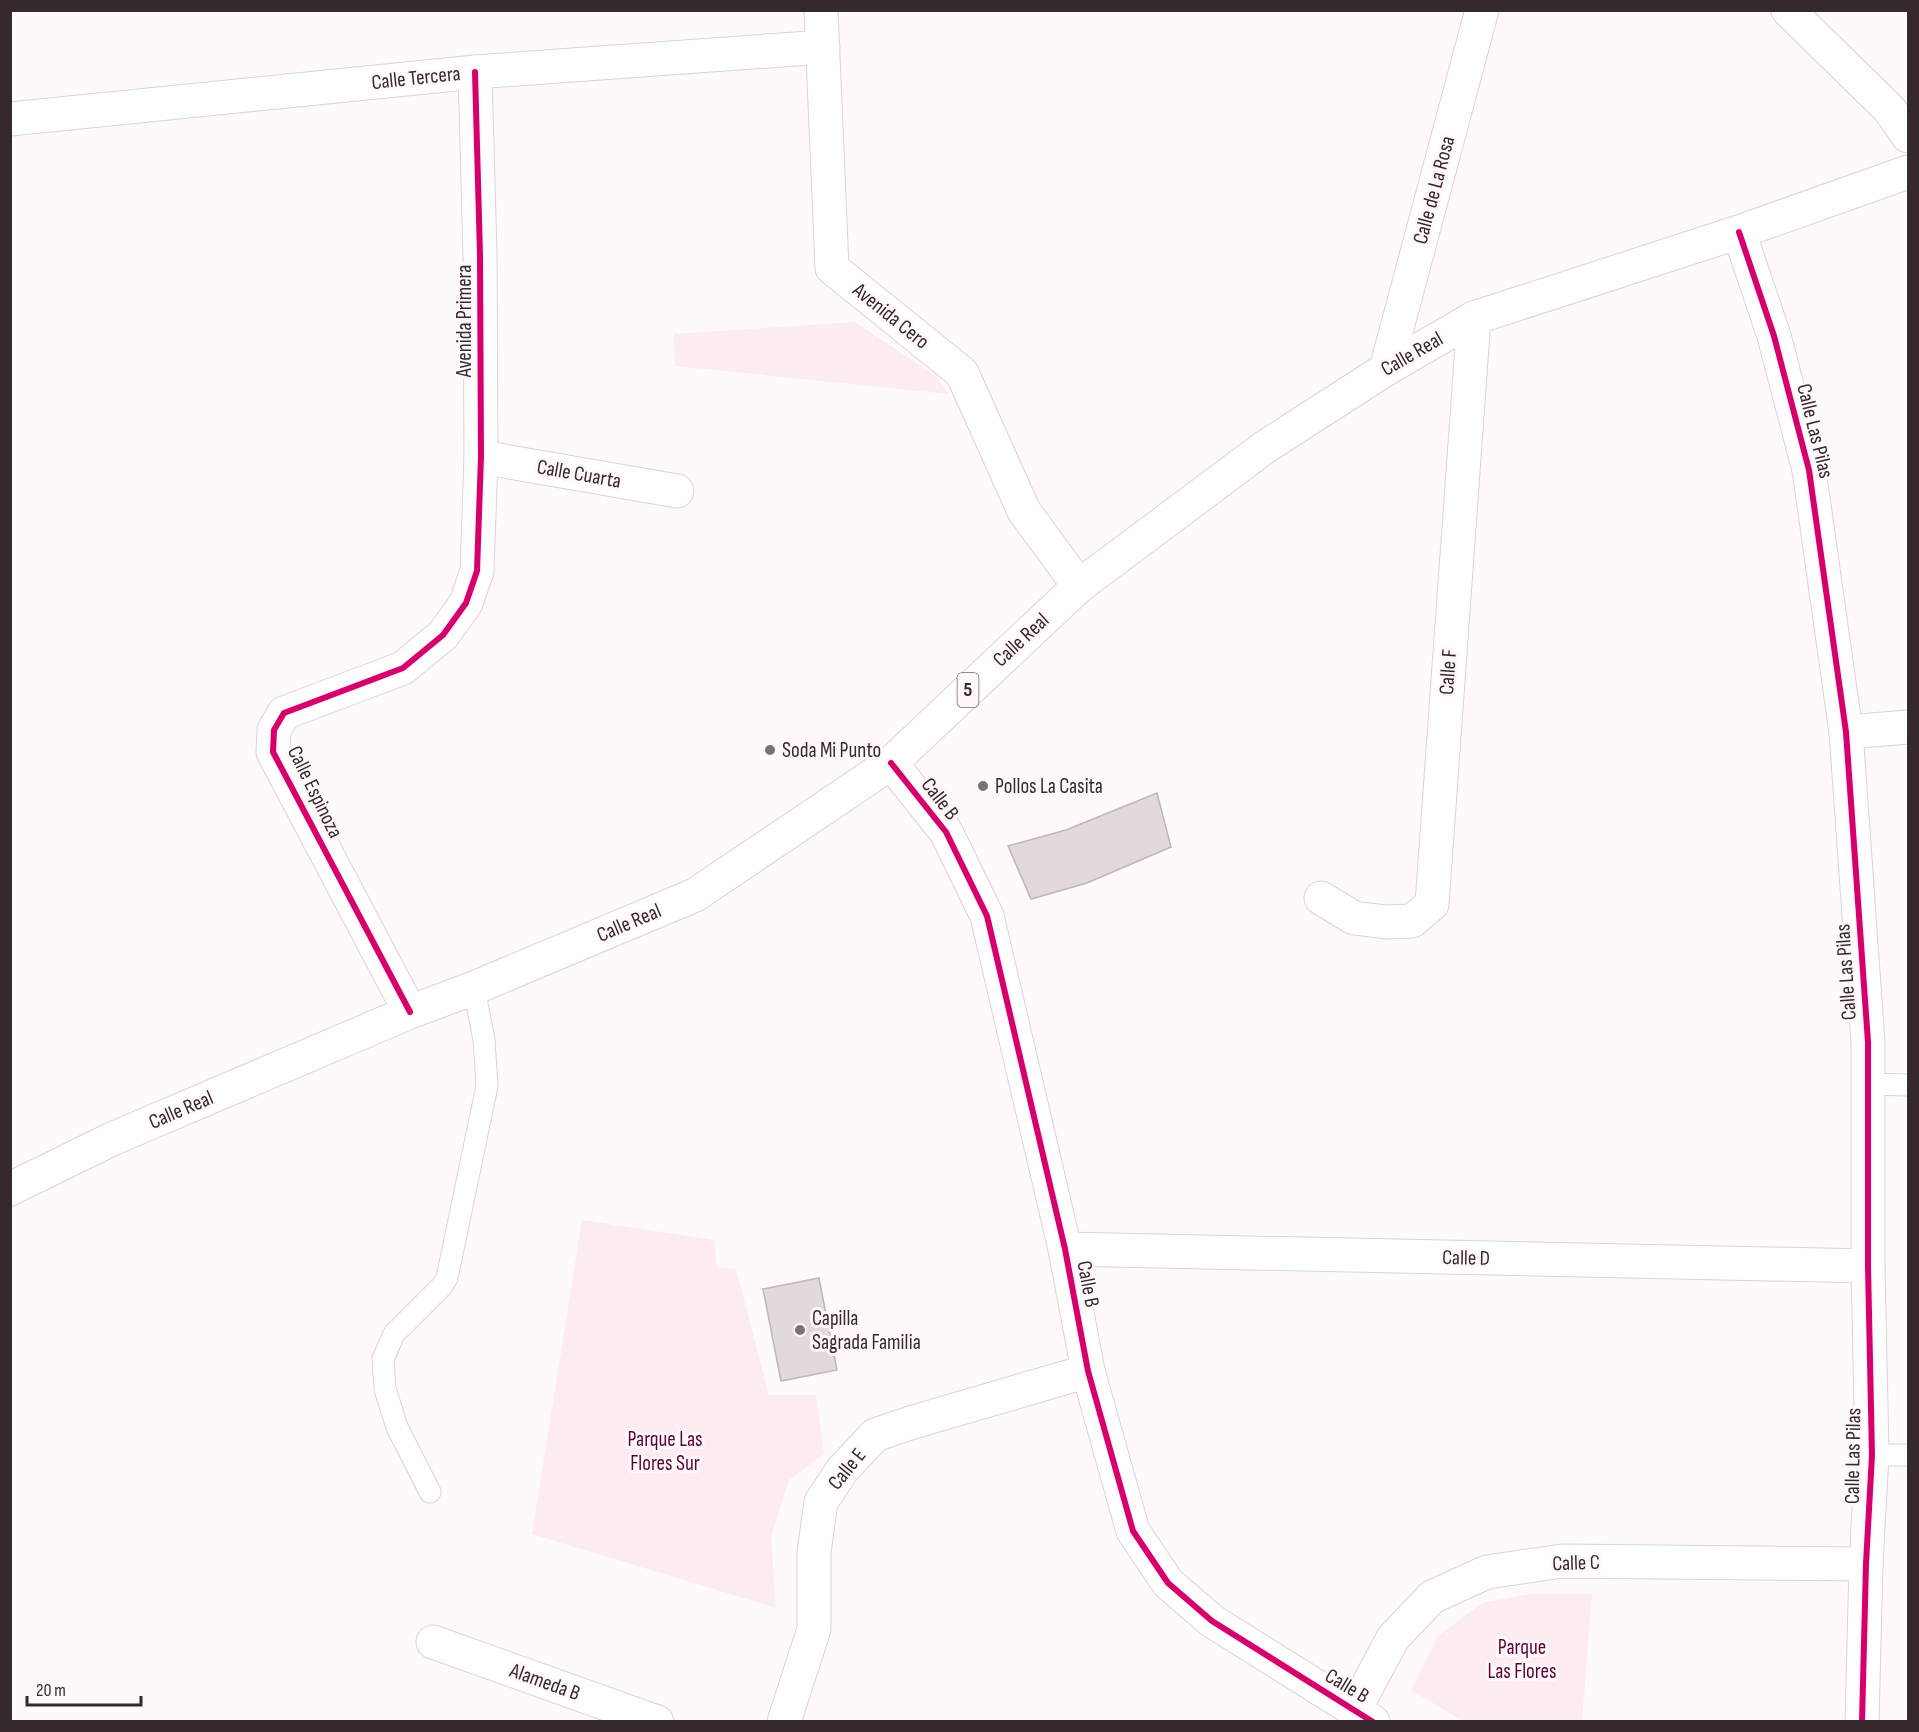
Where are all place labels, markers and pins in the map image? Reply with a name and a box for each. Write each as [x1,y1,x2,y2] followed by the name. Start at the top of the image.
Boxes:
[782,738,881,763] place label: Soda Mi Punto
[763,743,777,757] marker: Soda Mi Punto
[995,774,1103,799] place label: Pollos La Casita
[976,779,990,793] marker: Pollos La Casita
[812,1306,921,1355] place label: Capilla Sagrada Familia
[793,1323,807,1337] marker: Capilla Sagrada Familia

